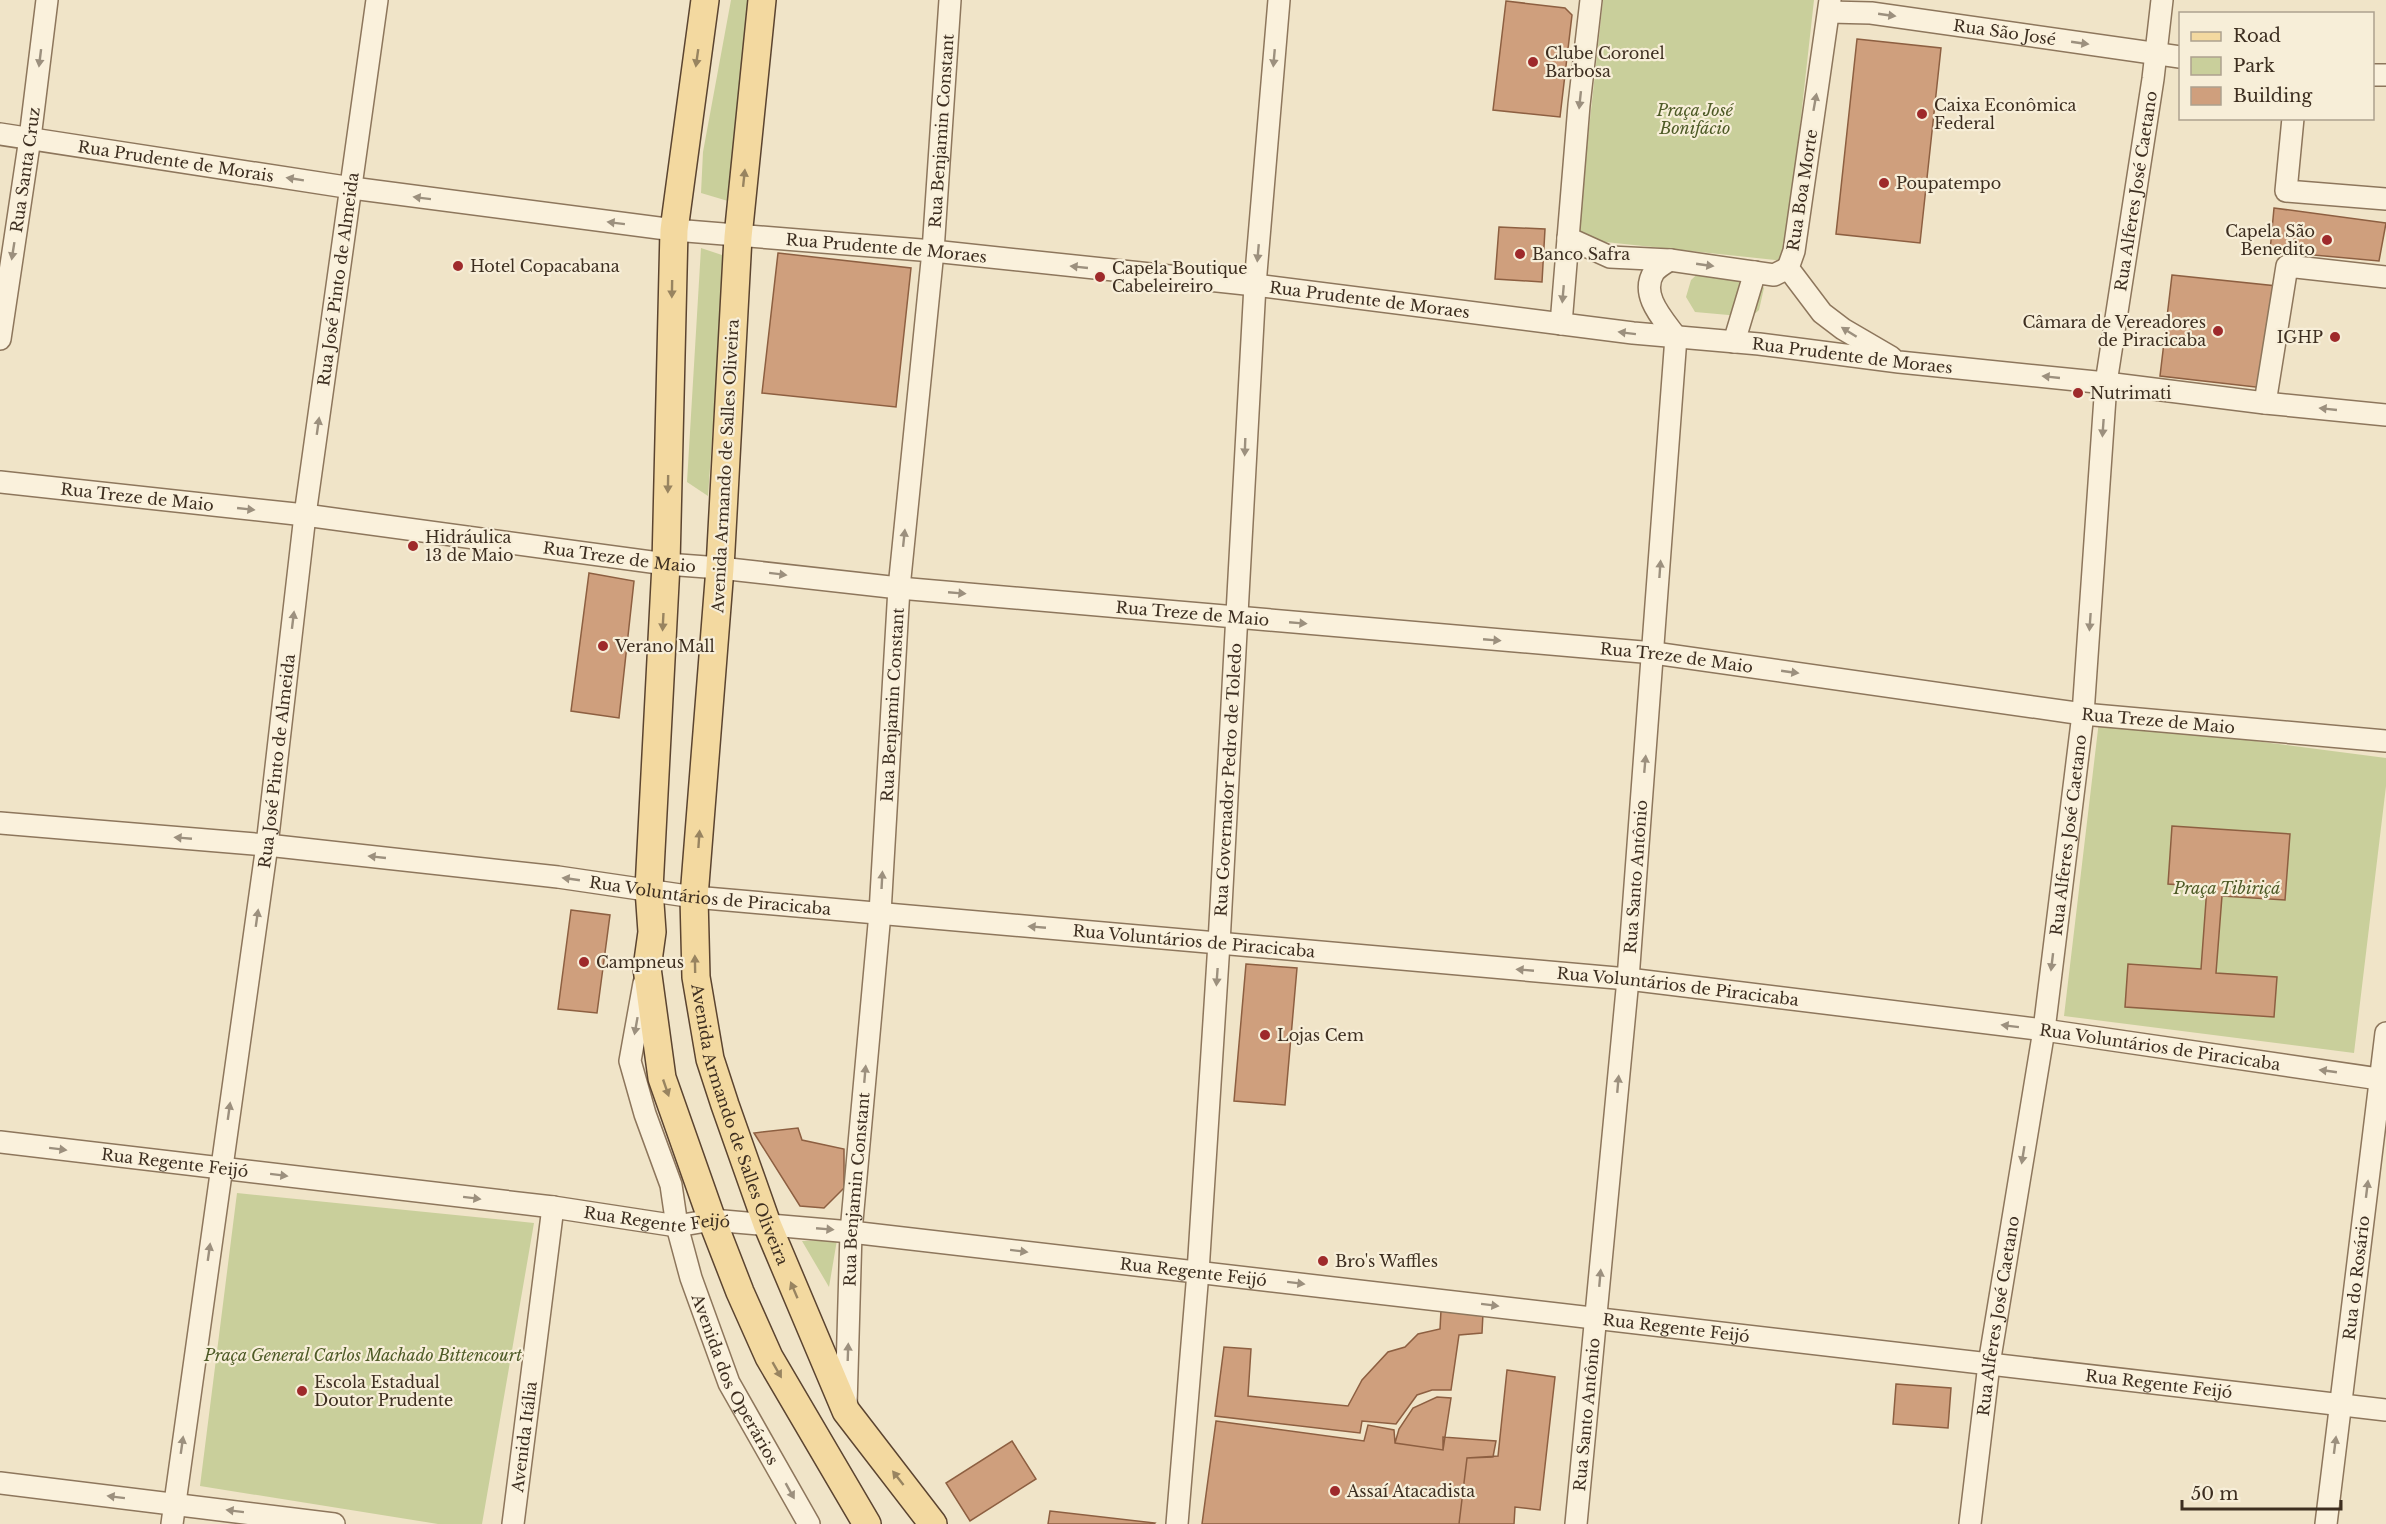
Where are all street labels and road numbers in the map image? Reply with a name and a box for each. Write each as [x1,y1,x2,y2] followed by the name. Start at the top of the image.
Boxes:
[1952,15,2057,49] street label: Rua São José
[925,33,958,229] street label: Rua Benjamin Constant
[2110,90,2161,293] street label: Rua Alferes José Caetano
[6,106,44,234] street label: Rua Santa Cruz
[1783,128,1821,252] street label: Rua Boa Morte
[76,136,275,186] street label: Rua Prudente de Morais
[313,171,363,387] street label: Rua José Pinto de Almeida
[785,229,988,267] street label: Rua Prudente de Moraes
[1268,277,1471,322] street label: Rua Prudente de Moraes
[707,319,743,614] street label: Avenida Armando de Salles Oliveira
[1751,333,1954,377] street label: Rua Prudente de Moraes
[60,479,215,515] street label: Rua Treze de Maio
[542,537,697,576] street label: Rua Treze de Maio
[1115,597,1270,630] street label: Rua Treze de Maio
[877,607,908,803] street label: Rua Benjamin Constant
[1599,638,1754,677] street label: Rua Treze de Maio
[1210,642,1245,917] street label: Rua Governador Pedro de Toledo
[254,653,299,870] street label: Rua José Pinto de Almeida
[2081,704,2236,738] street label: Rua Treze de Maio
[2046,733,2090,937] street label: Rua Alferes José Caetano
[1620,799,1651,954] street label: Rua Santo Antônio
[588,872,832,919] street label: Rua Voluntários de Piracicaba
[1072,920,1316,962] street label: Rua Voluntários de Piracicaba
[1556,963,1800,1010] street label: Rua Voluntários de Piracicaba
[687,981,793,1268] street label: Avenida Armando de Salles Oliveira
[2038,1019,2282,1074] street label: Rua Voluntários de Piracicaba
[839,1091,874,1287] street label: Rua Benjamin Constant
[100,1144,249,1181] street label: Rua Regente Feijó
[582,1202,731,1236] street label: Rua Regente Feijó
[1973,1214,2023,1417] street label: Rua Alferes José Caetano
[2339,1215,2374,1341] street label: Rua do Rosário
[1119,1253,1268,1290] street label: Rua Regente Feijó
[687,1290,783,1468] street label: Avenida dos Operários
[1602,1309,1751,1346] street label: Rua Regente Feijó
[1569,1337,1604,1492] street label: Rua Santo Antônio
[2084,1365,2234,1402] street label: Rua Regente Feijó
[507,1380,541,1494] street label: Avenida Itália

